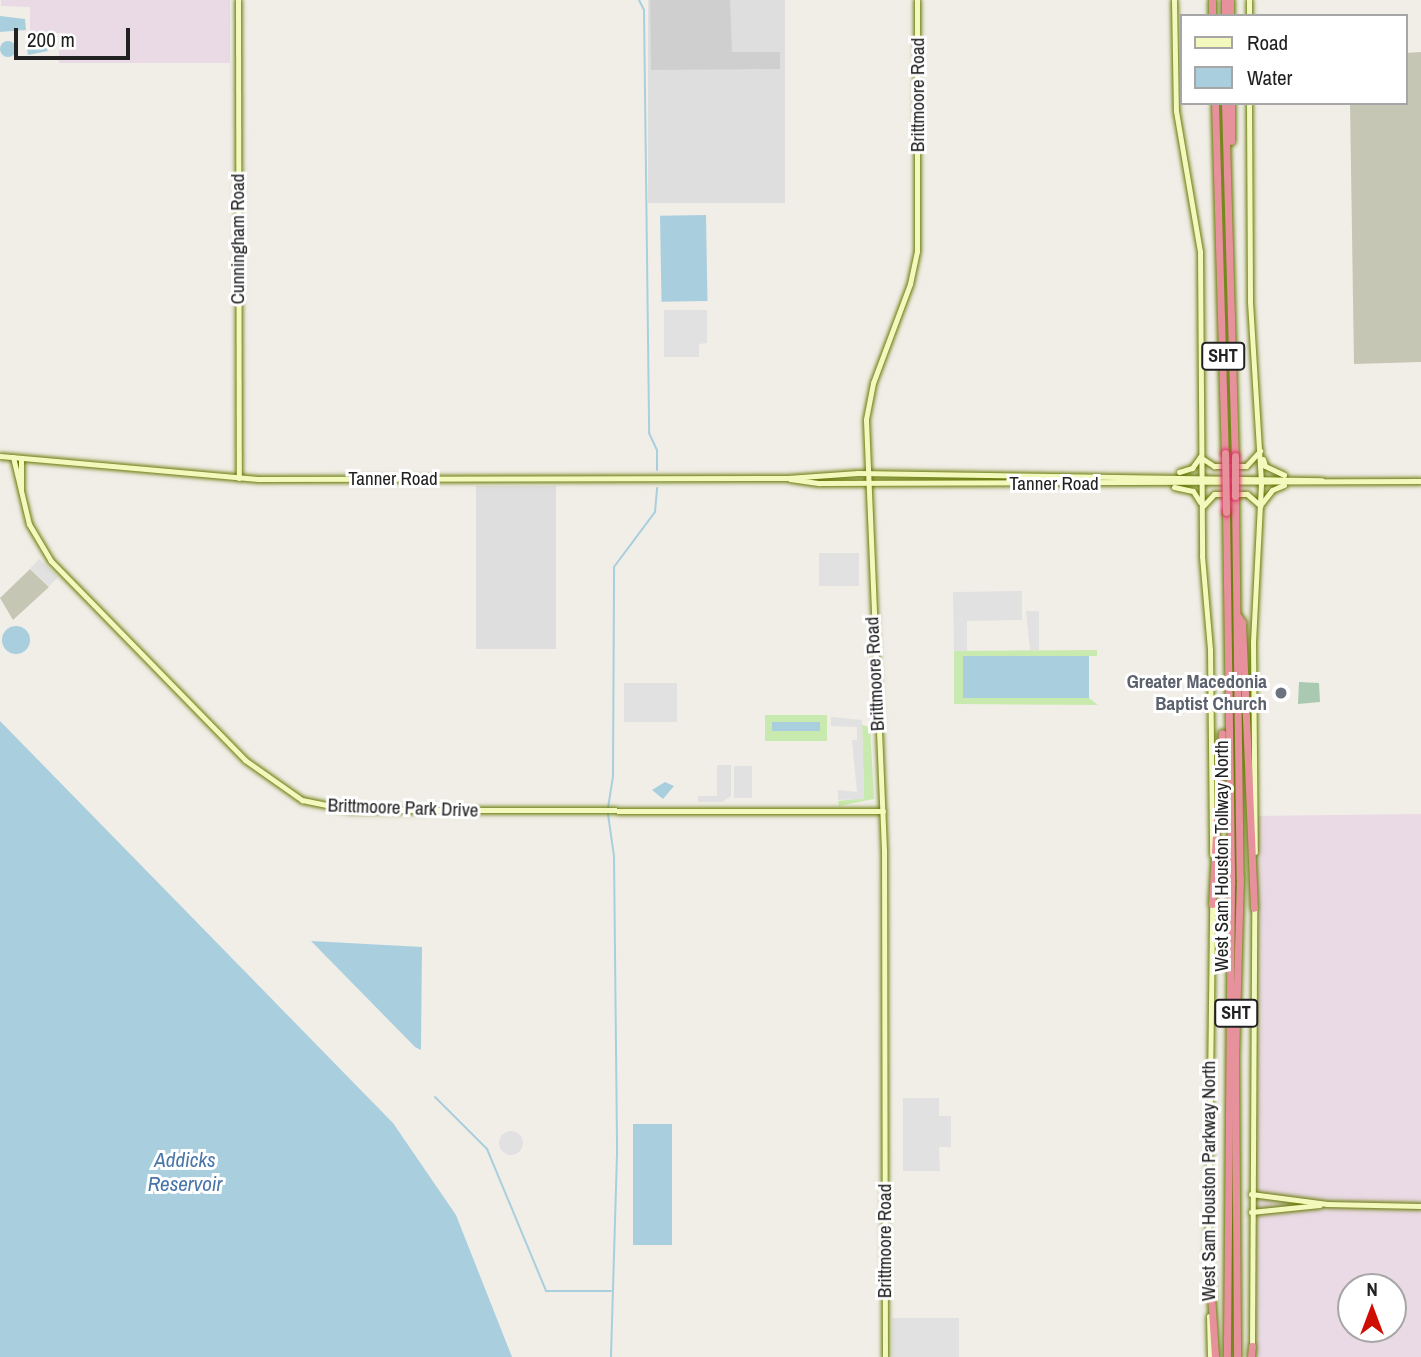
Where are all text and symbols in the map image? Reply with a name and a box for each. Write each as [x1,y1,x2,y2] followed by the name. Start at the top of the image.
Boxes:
[18,14,133,58] scale bar
[1180,14,1407,105] legend
[27,25,75,54] text: 200 m
[1247,28,1288,57] text: Road
[907,38,929,152] street label: Brittmoore Road
[1247,63,1292,92] text: Water
[227,174,249,304] street label: Cunningham Road
[1200,342,1246,370] road number: SHT
[348,468,438,490] street label: Tanner Road
[1009,473,1099,495] street label: Tanner Road
[861,616,889,732] street label: Brittmoore Road
[1127,671,1267,715] place label: Greater Macedonia Baptist Church
[1273,685,1289,701] marker: Greater Macedonia Baptist Church
[1211,740,1233,972] street label: West Sam Houston Tollway North
[327,794,479,822] street label: Brittmoore Park Drive
[1213,998,1259,1028] road number: SHT
[1198,1061,1220,1301] street label: West Sam Houston Parkway North
[148,1147,222,1197] water label: Addicks Reservoir
[874,1184,896,1298] street label: Brittmoore Road
[1337,1273,1407,1343] north arrow
[1366,1276,1378,1302] text: N

